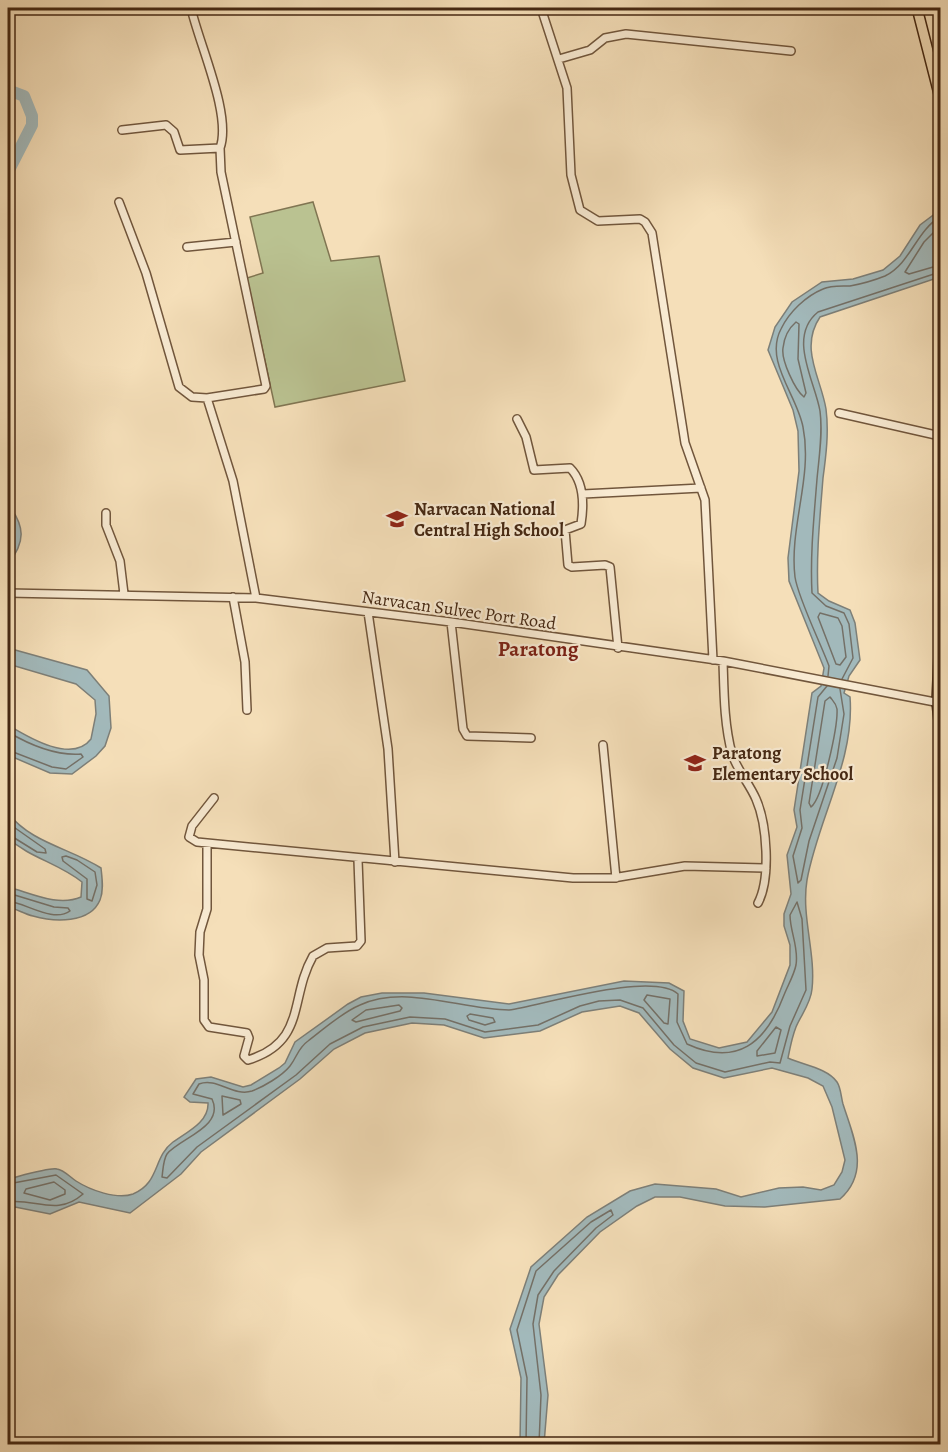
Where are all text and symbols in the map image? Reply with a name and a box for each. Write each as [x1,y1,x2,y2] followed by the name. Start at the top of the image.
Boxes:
[414,497,564,542] place label: Narvacan National Central High School
[385,507,409,531] school or university icon: Narvacan National Central High School
[360,584,558,636] street label: Narvacan Sulvec Port Road
[498,635,579,663] district label: Paratong
[712,741,854,786] place label: Paratong Elementary School
[683,751,707,775] school or university icon: Paratong Elementary School

